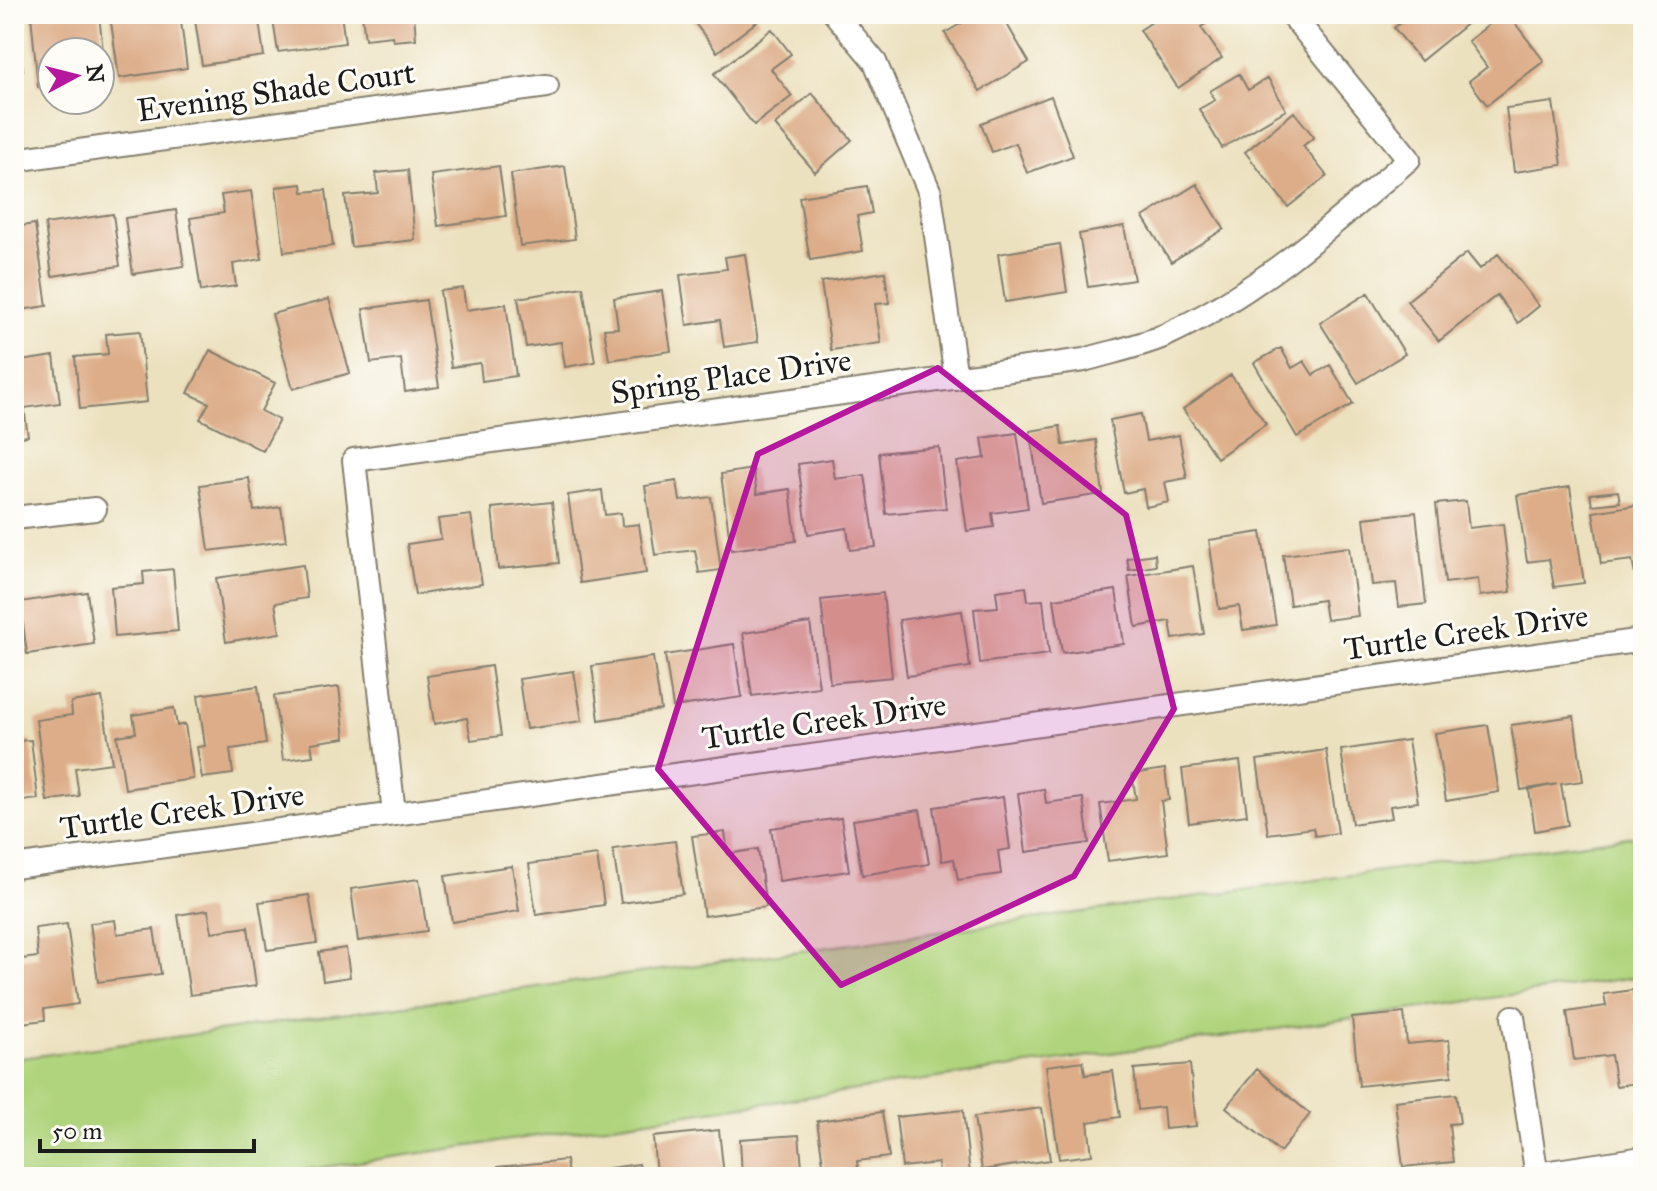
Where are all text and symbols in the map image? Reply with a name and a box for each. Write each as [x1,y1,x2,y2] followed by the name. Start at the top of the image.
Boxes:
[36,36,116,116] north arrow
[135,53,418,130] street label: Evening Shade Court
[81,63,110,85] text: N
[608,340,854,413] street label: Spring Place Drive
[1341,596,1591,669] street label: Turtle Creek Drive
[699,685,949,758] street label: Turtle Creek Drive
[57,775,307,848] street label: Turtle Creek Drive
[40,1103,254,1153] scale bar
[52,1116,102,1146] text: 50 m

